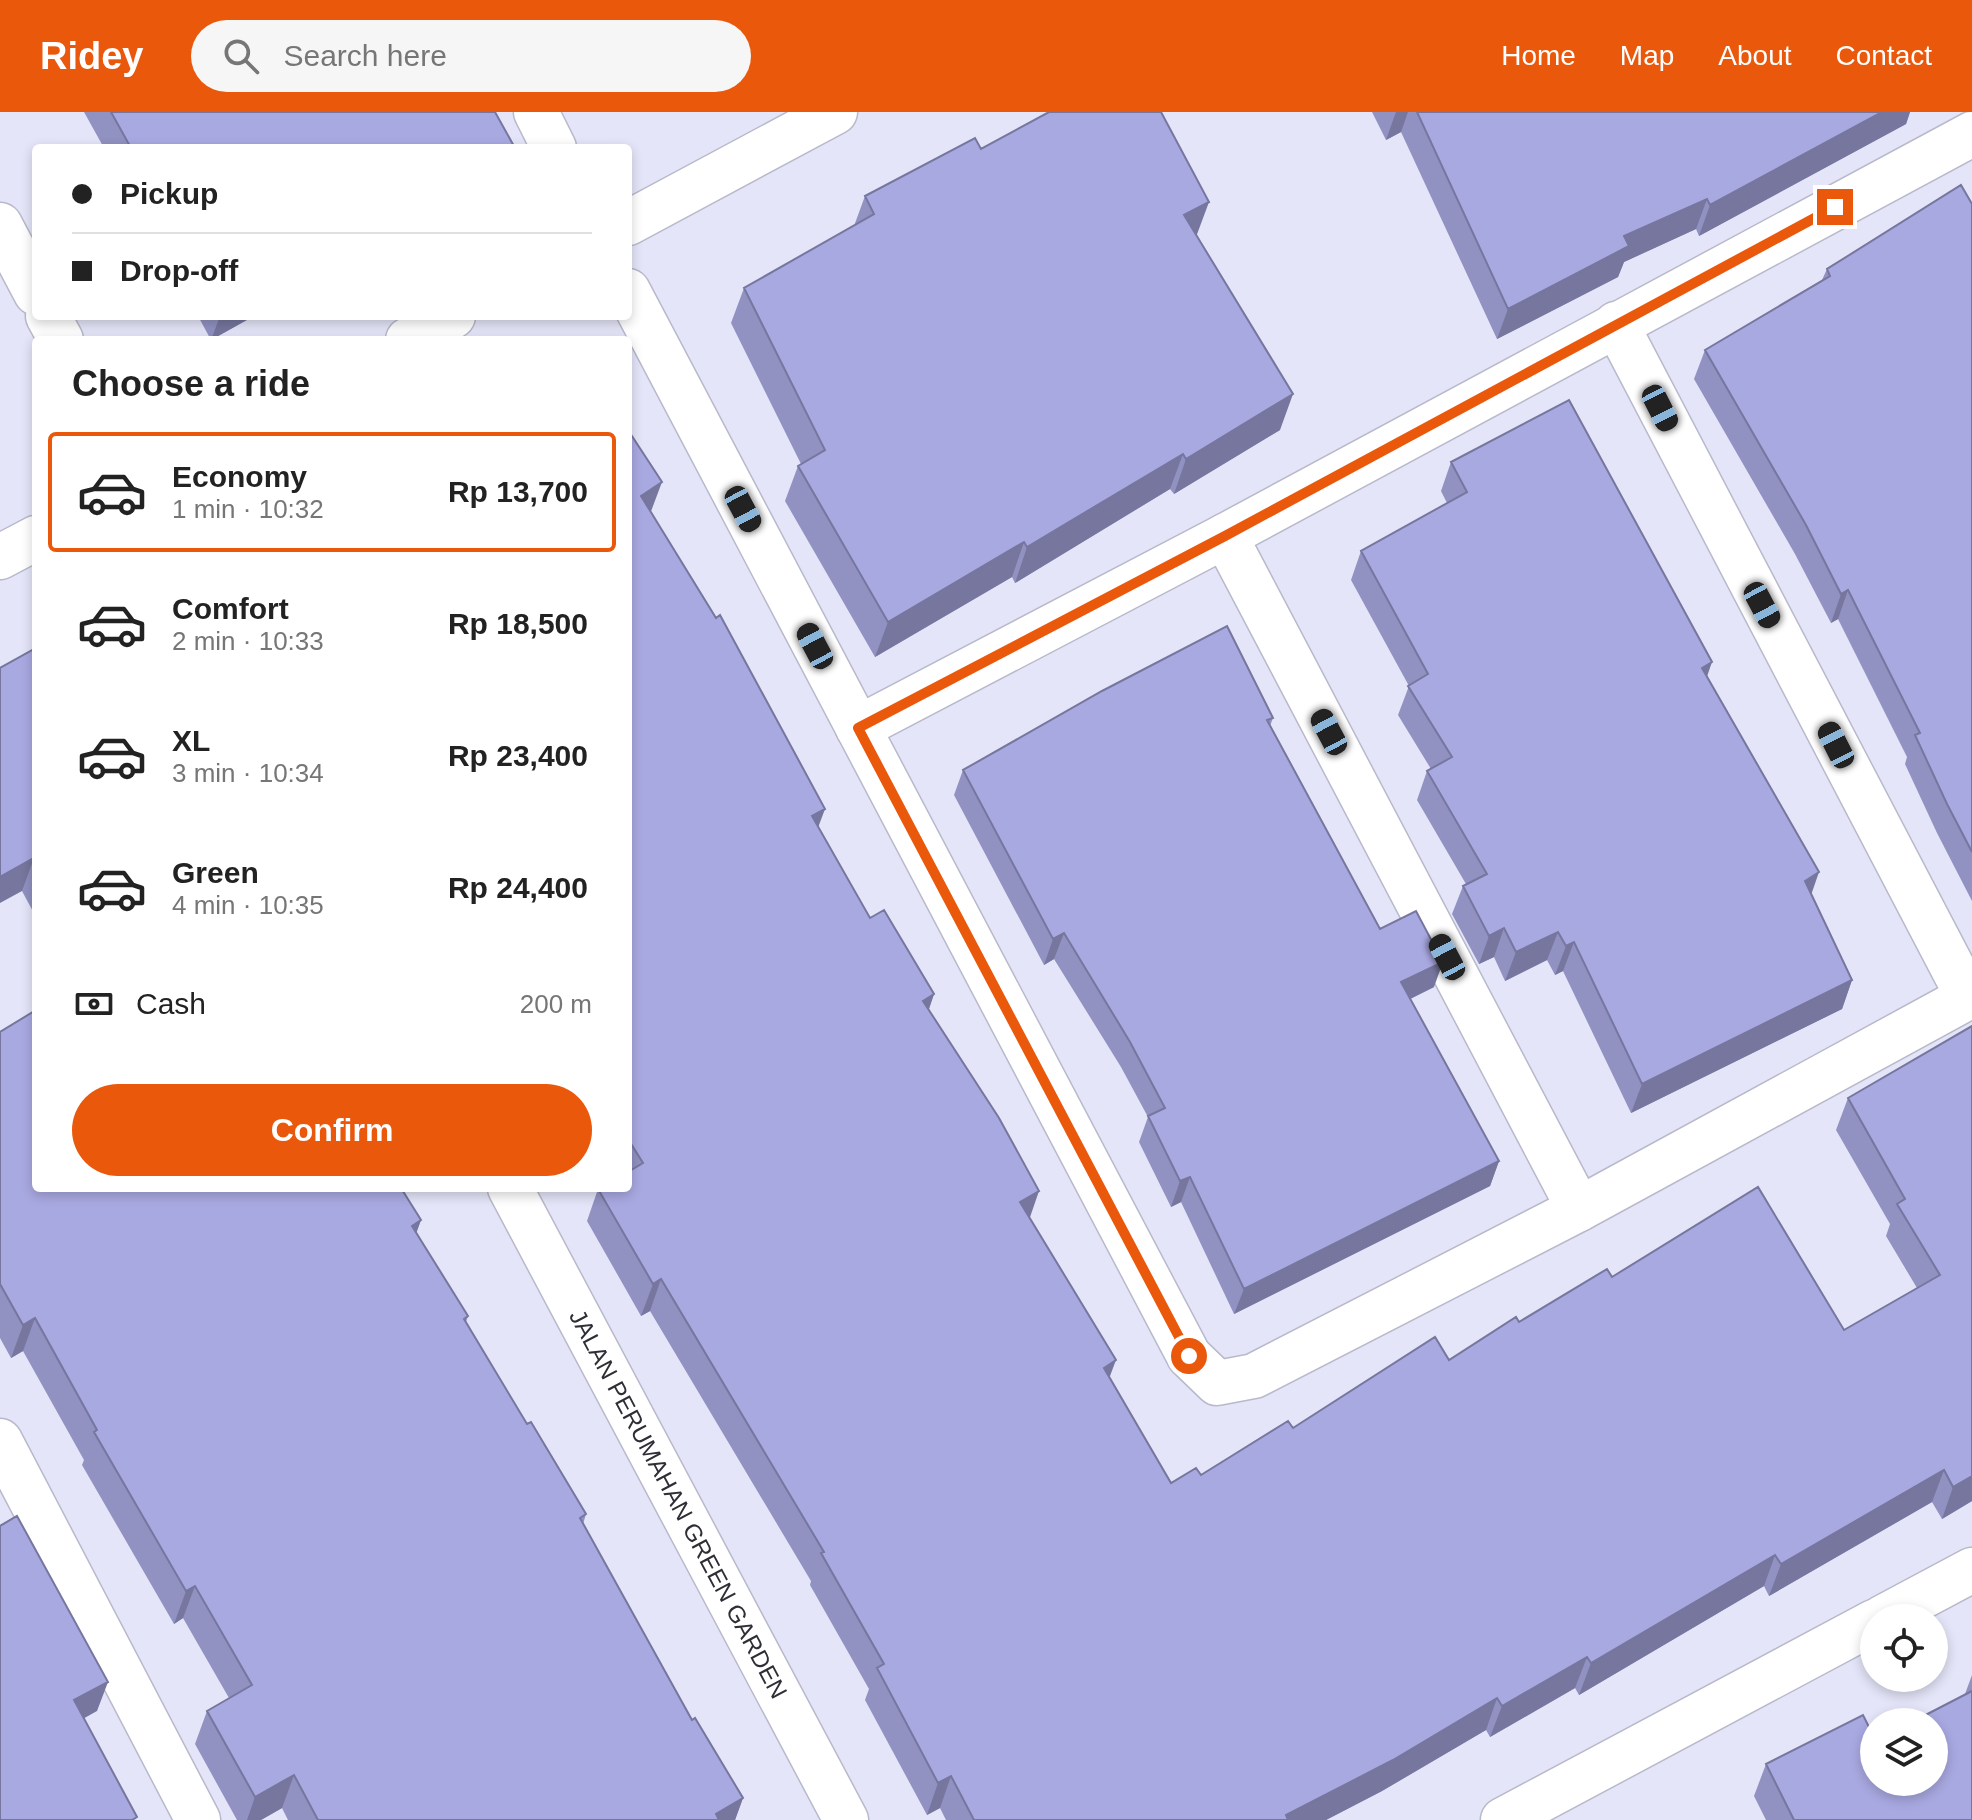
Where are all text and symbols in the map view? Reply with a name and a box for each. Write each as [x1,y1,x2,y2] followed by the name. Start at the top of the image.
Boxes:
[191,20,751,92] search box
[219,34,263,78] icon: search
[40,35,143,77] text: Ridey
[283,39,447,72] text: Search here
[1501,40,1576,71] text: Home
[1620,40,1674,71] text: Map
[1718,40,1792,71] text: About
[1836,40,1932,71] text: Contact
[120,177,218,210] text: Pickup
[1817,189,1853,225] route end
[120,254,238,287] text: Drop-off
[72,363,310,404] text: Choose a ride
[1638,381,1682,435] car
[76,456,148,528] icon: car
[172,460,307,493] text: Economy
[448,475,588,508] text: Rp 13,700
[721,482,765,536] car
[172,494,324,524] text: 1 min · 10:32
[1740,578,1784,632] car
[76,588,148,660] icon: car
[172,592,289,625] text: Comfort
[448,607,588,640] text: Rp 18,500
[793,619,837,673] car
[172,626,324,656] text: 2 min · 10:33
[1307,705,1351,759] car
[1814,718,1858,772] car
[76,720,148,792] icon: car
[172,724,210,757] text: XL
[448,739,588,772] text: Rp 23,400
[172,758,324,788] text: 3 min · 10:34
[76,852,148,924] icon: car
[172,856,259,889] text: Green
[448,871,588,904] text: Rp 24,400
[172,890,324,920] text: 4 min · 10:35
[1425,930,1469,984] car
[72,982,116,1026] icon: cash
[136,987,206,1020] text: Cash
[520,989,592,1019] text: 200 m
[72,1084,592,1176] button: Confirm
[564,1305,793,1703] street label: JALAN PERUMAHAN GREEN GARDEN
[1171,1338,1207,1374] route start
[1860,1604,1948,1796] map controls
[1860,1604,1948,1692] button: locate
[1860,1708,1948,1796] button: layers

